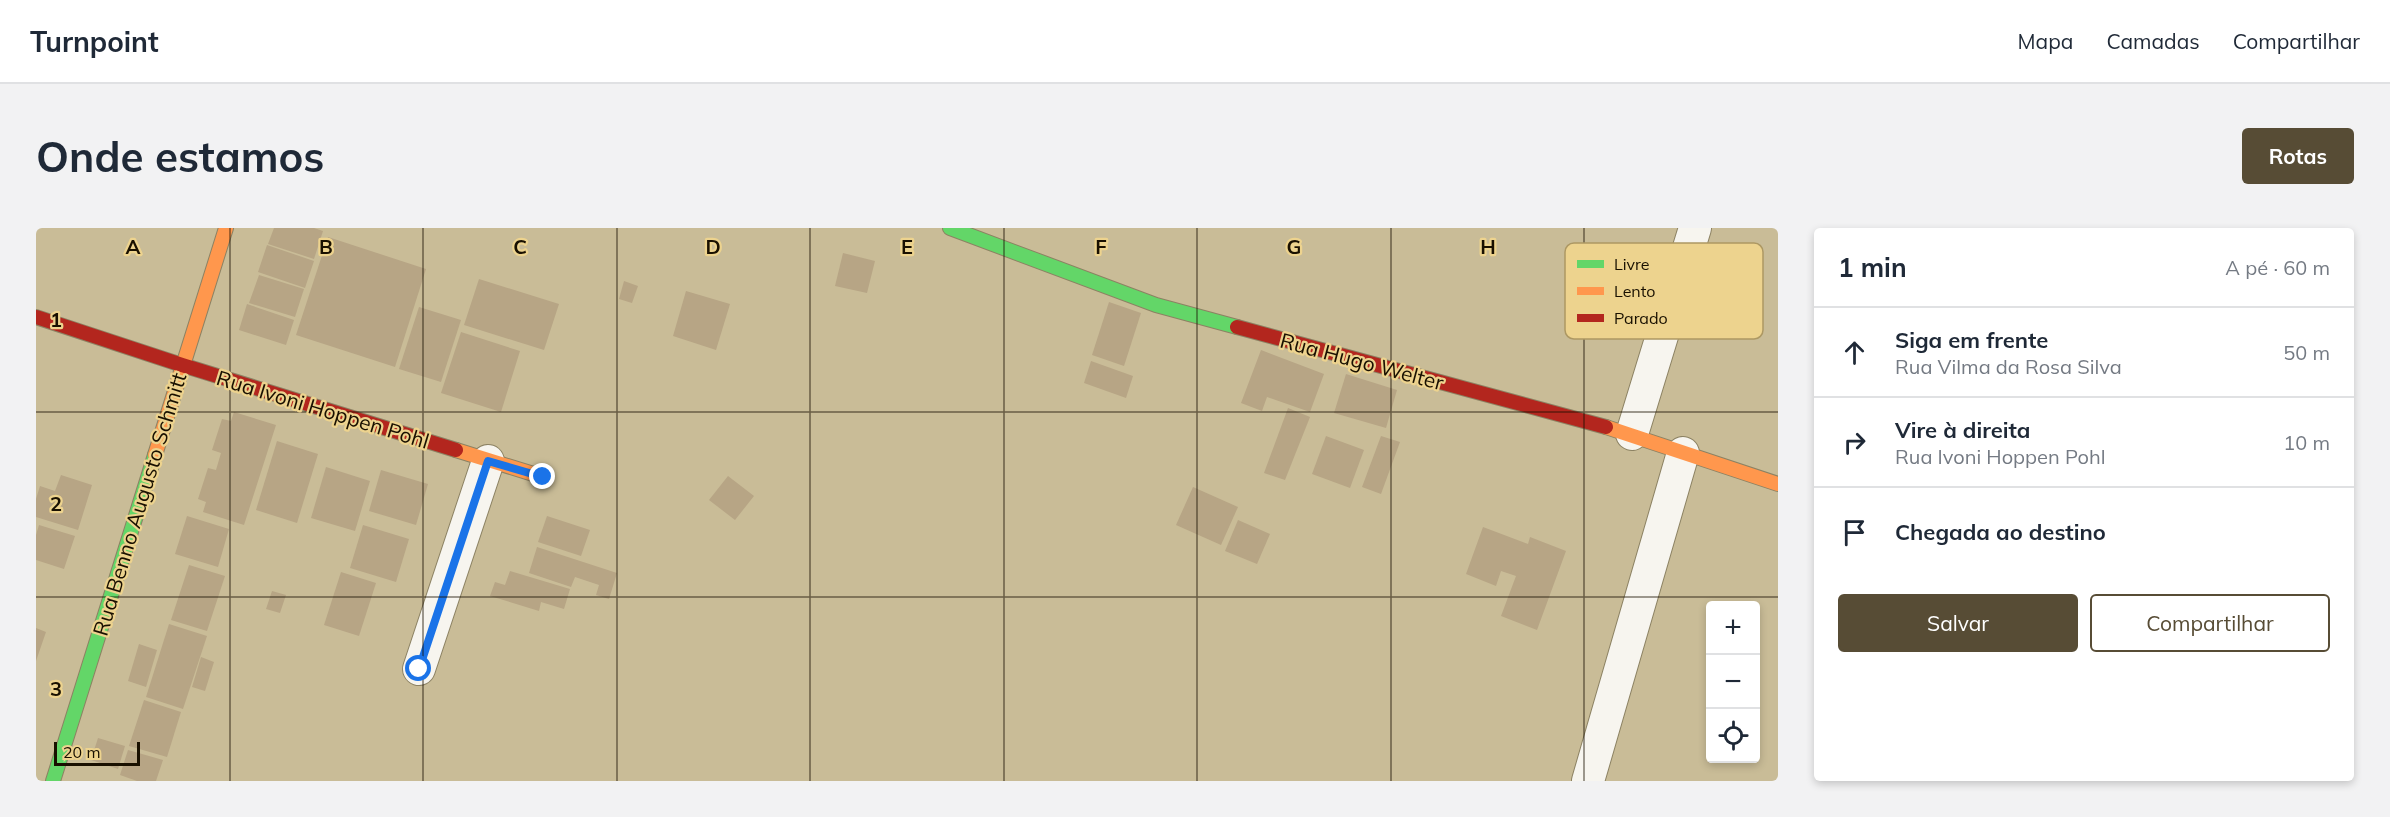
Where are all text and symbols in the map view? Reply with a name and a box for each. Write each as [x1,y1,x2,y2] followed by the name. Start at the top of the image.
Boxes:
[30,24,159,59] text: Turnpoint
[2018,28,2073,54] text: Mapa
[2106,28,2200,54] text: Camadas
[2233,28,2360,54] text: Compartilhar
[2242,128,2354,184] button: Rotas
[36,130,324,183] text: Onde estamos
[126,234,141,259] text: A
[319,234,333,259] text: B
[513,234,527,259] text: C
[705,234,721,259] text: D
[901,234,913,259] text: E
[1095,234,1107,259] text: F
[1287,234,1301,259] text: G
[1480,234,1496,259] text: H
[1565,243,1763,339] legend
[1838,251,1907,284] text: 1 min
[1614,254,1649,274] text: Livre
[2225,255,2330,280] text: A pé · 60 m
[1614,281,1655,301] text: Lento
[50,307,62,332] text: 1
[1614,308,1668,328] text: Parado
[1895,326,2048,354] text: Siga em frente
[1278,327,1447,395] street label: Rua Hugo Welter
[1838,336,1871,369] icon: ahead
[2283,340,2330,365] text: 50 m
[1895,354,2122,379] text: Rua Vilma da Rosa Silva
[214,364,432,454] street label: Rua Ivoni Hoppen Pohl
[87,369,191,639] street label: Rua Benno Augusto Schmitt
[1895,416,2030,444] text: Vire à direita
[1838,426,1871,459] icon: right
[2283,430,2330,455] text: 10 m
[1895,444,2105,469] text: Rua Ivoni Hoppen Pohl
[529,463,555,489] route end
[50,491,62,516] text: 2
[1838,516,1871,549] icon: arrive
[1895,518,2106,546] text: Chegada ao destino
[1838,594,2078,652] button: Salvar
[2090,594,2330,652] button: Compartilhar
[1706,601,1760,763] map controls
[1706,601,1760,655] button: +
[405,655,431,681] route start
[1706,655,1760,709] button: −
[50,676,62,701] text: 3
[1706,709,1760,763] button: locate
[54,739,140,766] scale bar
[63,742,100,762] text: 20 m

